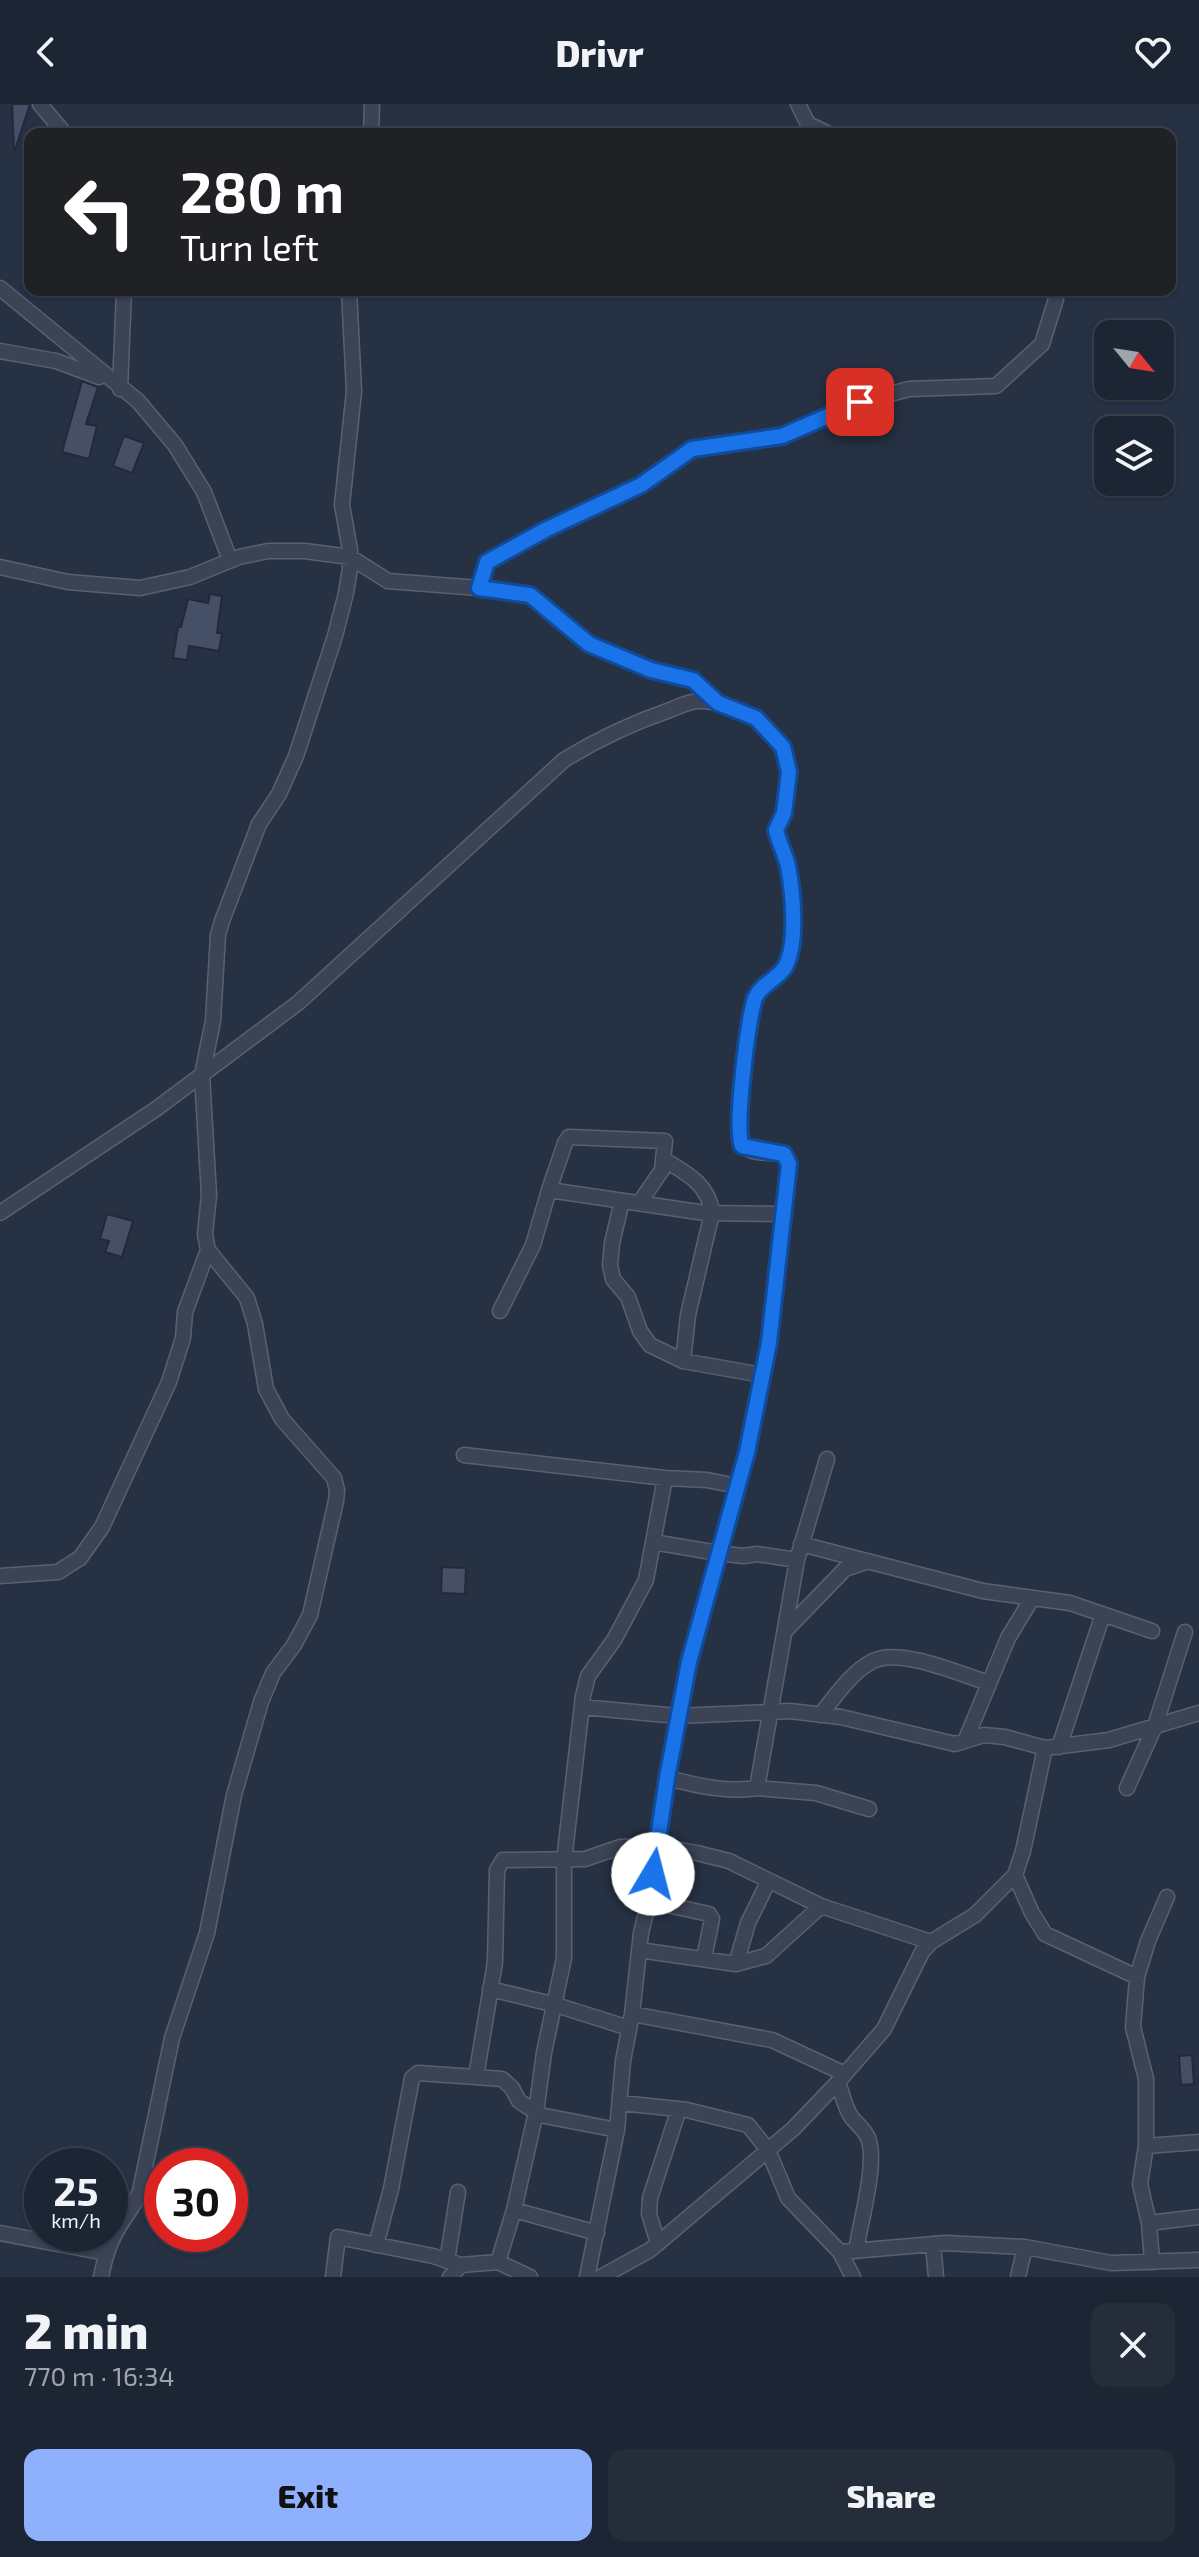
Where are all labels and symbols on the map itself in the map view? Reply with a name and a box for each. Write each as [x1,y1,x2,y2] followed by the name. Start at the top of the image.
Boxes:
[1094,320,1174,400] north arrow
[826,368,894,436] pin
[611,1832,695,1916] position arrow
[144,2148,248,2252] speed limit sign: 30

